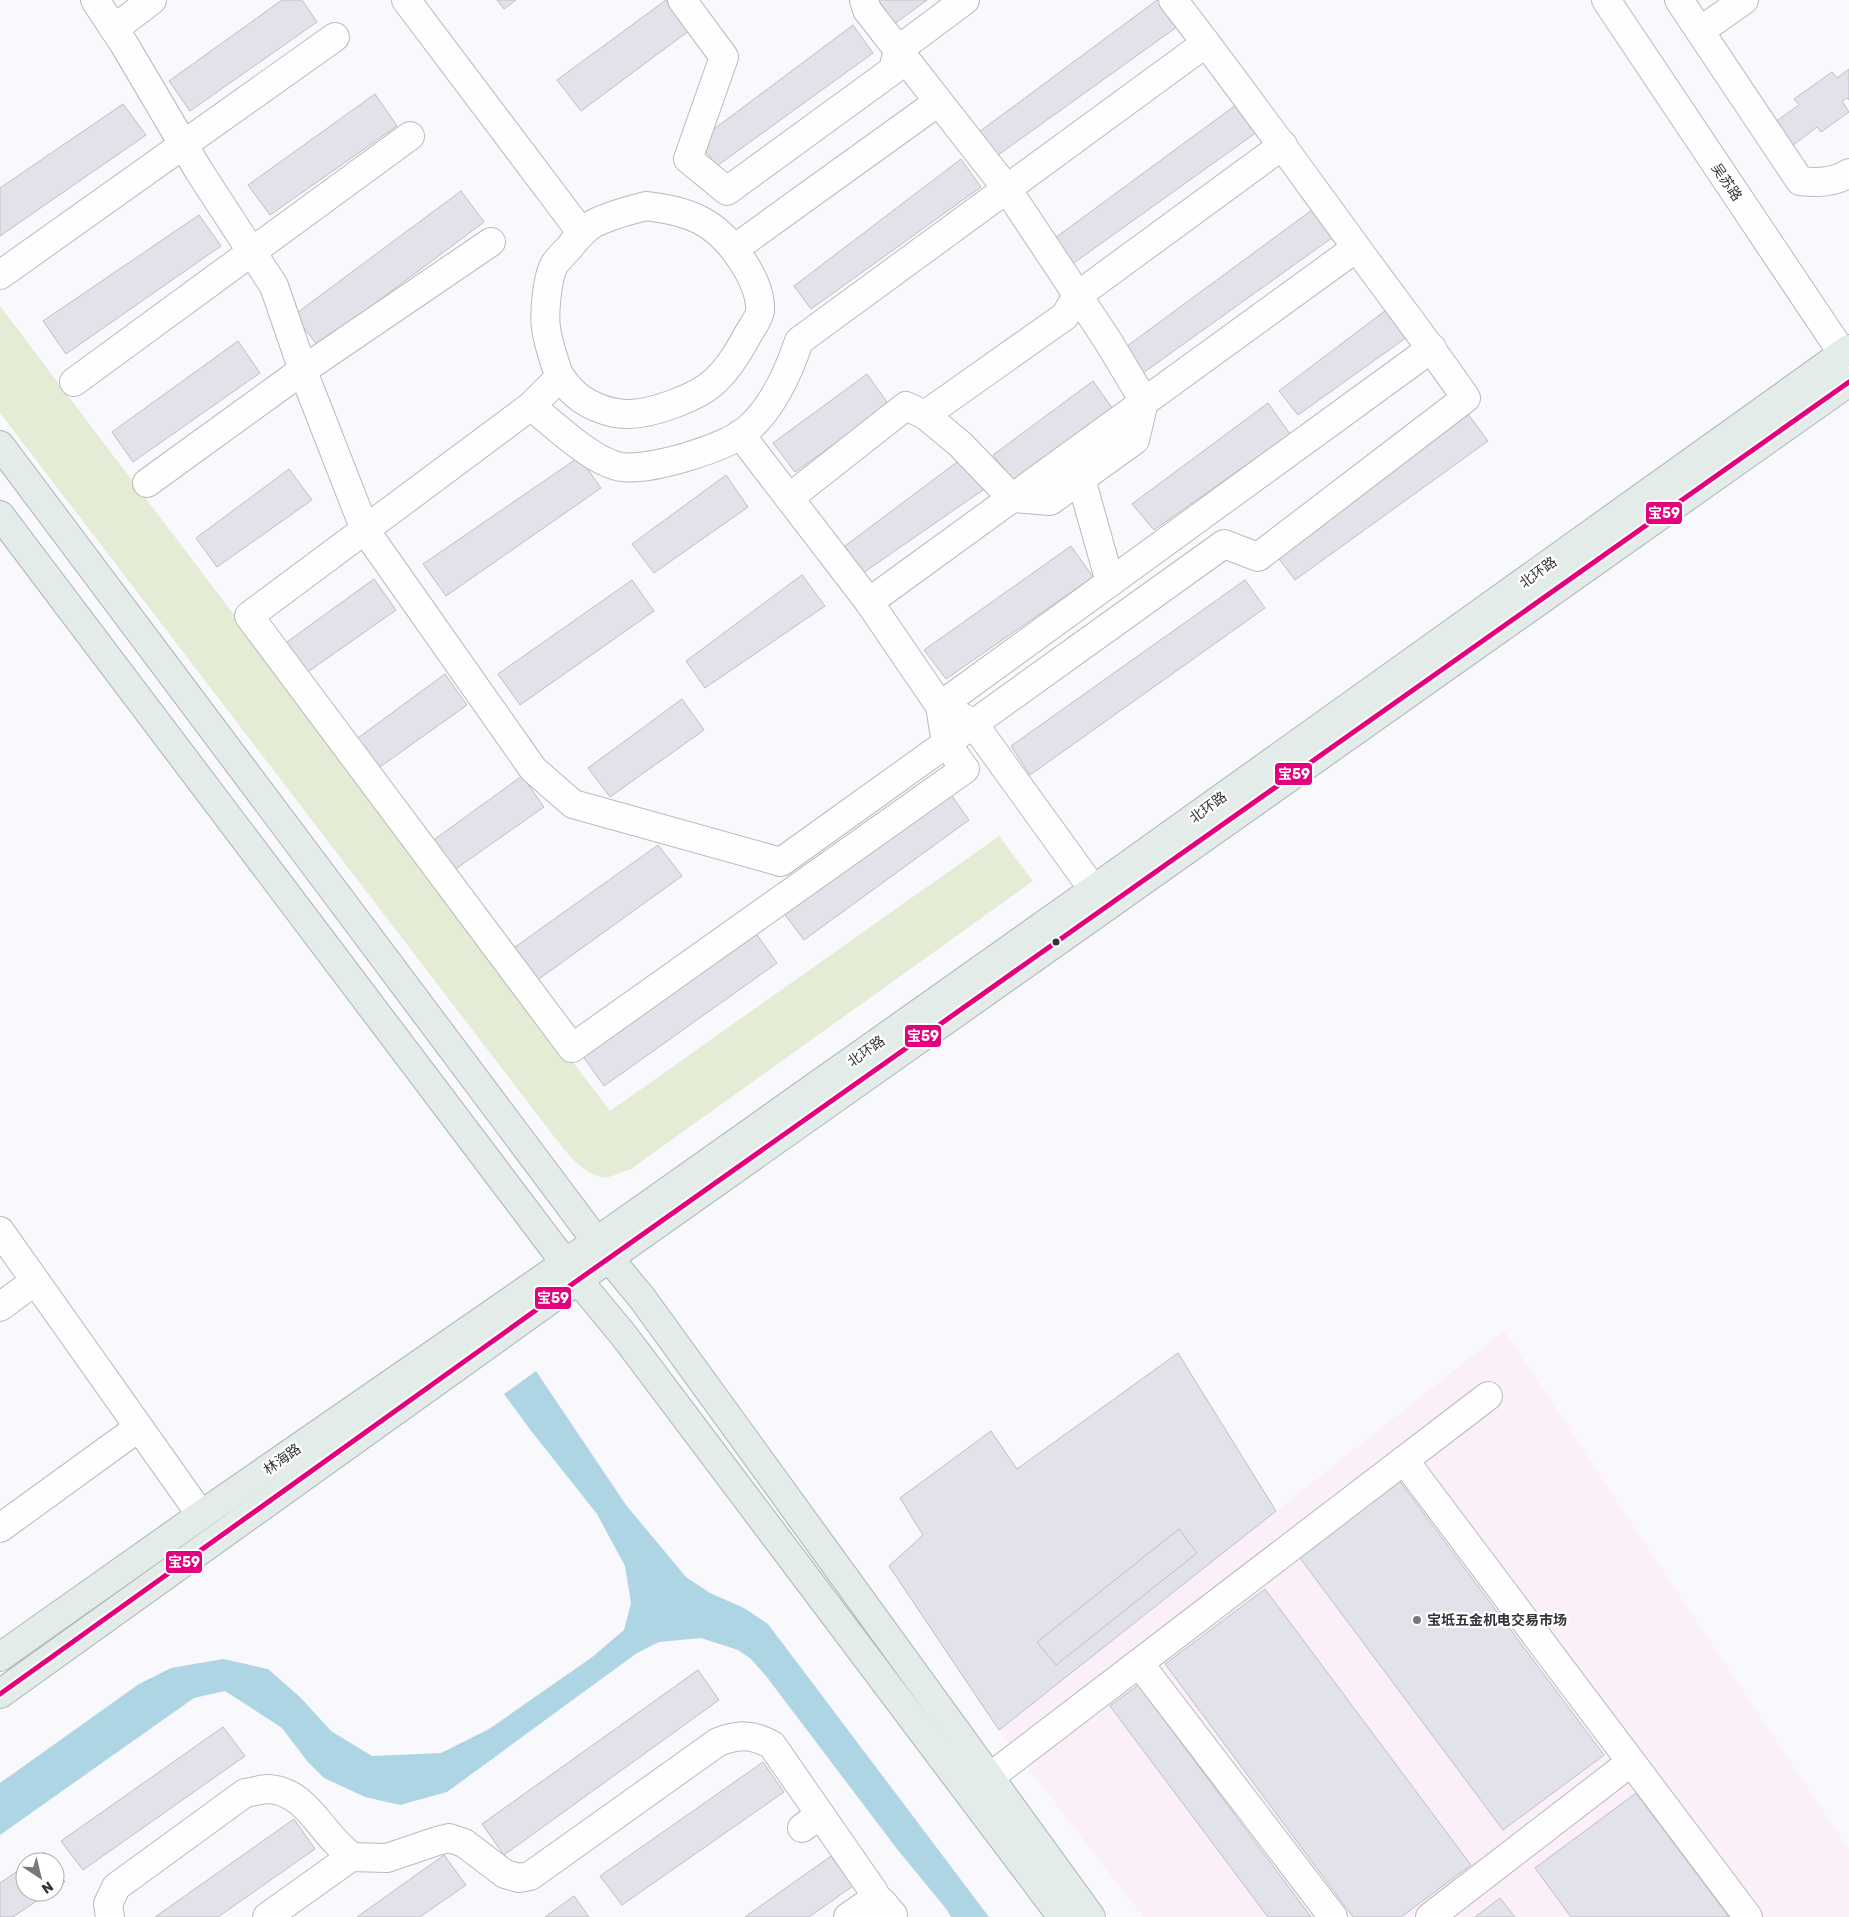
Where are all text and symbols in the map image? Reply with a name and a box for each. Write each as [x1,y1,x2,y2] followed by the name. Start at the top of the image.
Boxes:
[1708,160,1745,204] street label: 吴苏路
[1645,501,1683,525] line badge: 宝59
[1648,505,1680,522] text: 宝59
[1516,553,1560,592] street label: 北环路
[1274,762,1313,786] line badge: 宝59
[1278,766,1310,783] text: 宝59
[1186,788,1230,827] street label: 北环路
[1051,937,1061,947] unlabelled marker
[904,1024,942,1048] line badge: 宝59
[907,1028,939,1045] text: 宝59
[844,1032,888,1070] street label: 北环路
[534,1286,572,1310] line badge: 宝59
[537,1290,569,1307] text: 宝59
[260,1440,304,1478] street label: 林海路
[165,1550,203,1574] line badge: 宝59
[168,1554,200,1571] text: 宝59
[1427,1612,1567,1629] place label: 宝坻五金机电交易市场
[1411,1614,1423,1626] marker: 宝坻五金机电交易市场
[15,1852,65,1902] north arrow
[38,1877,56,1897] text: N

